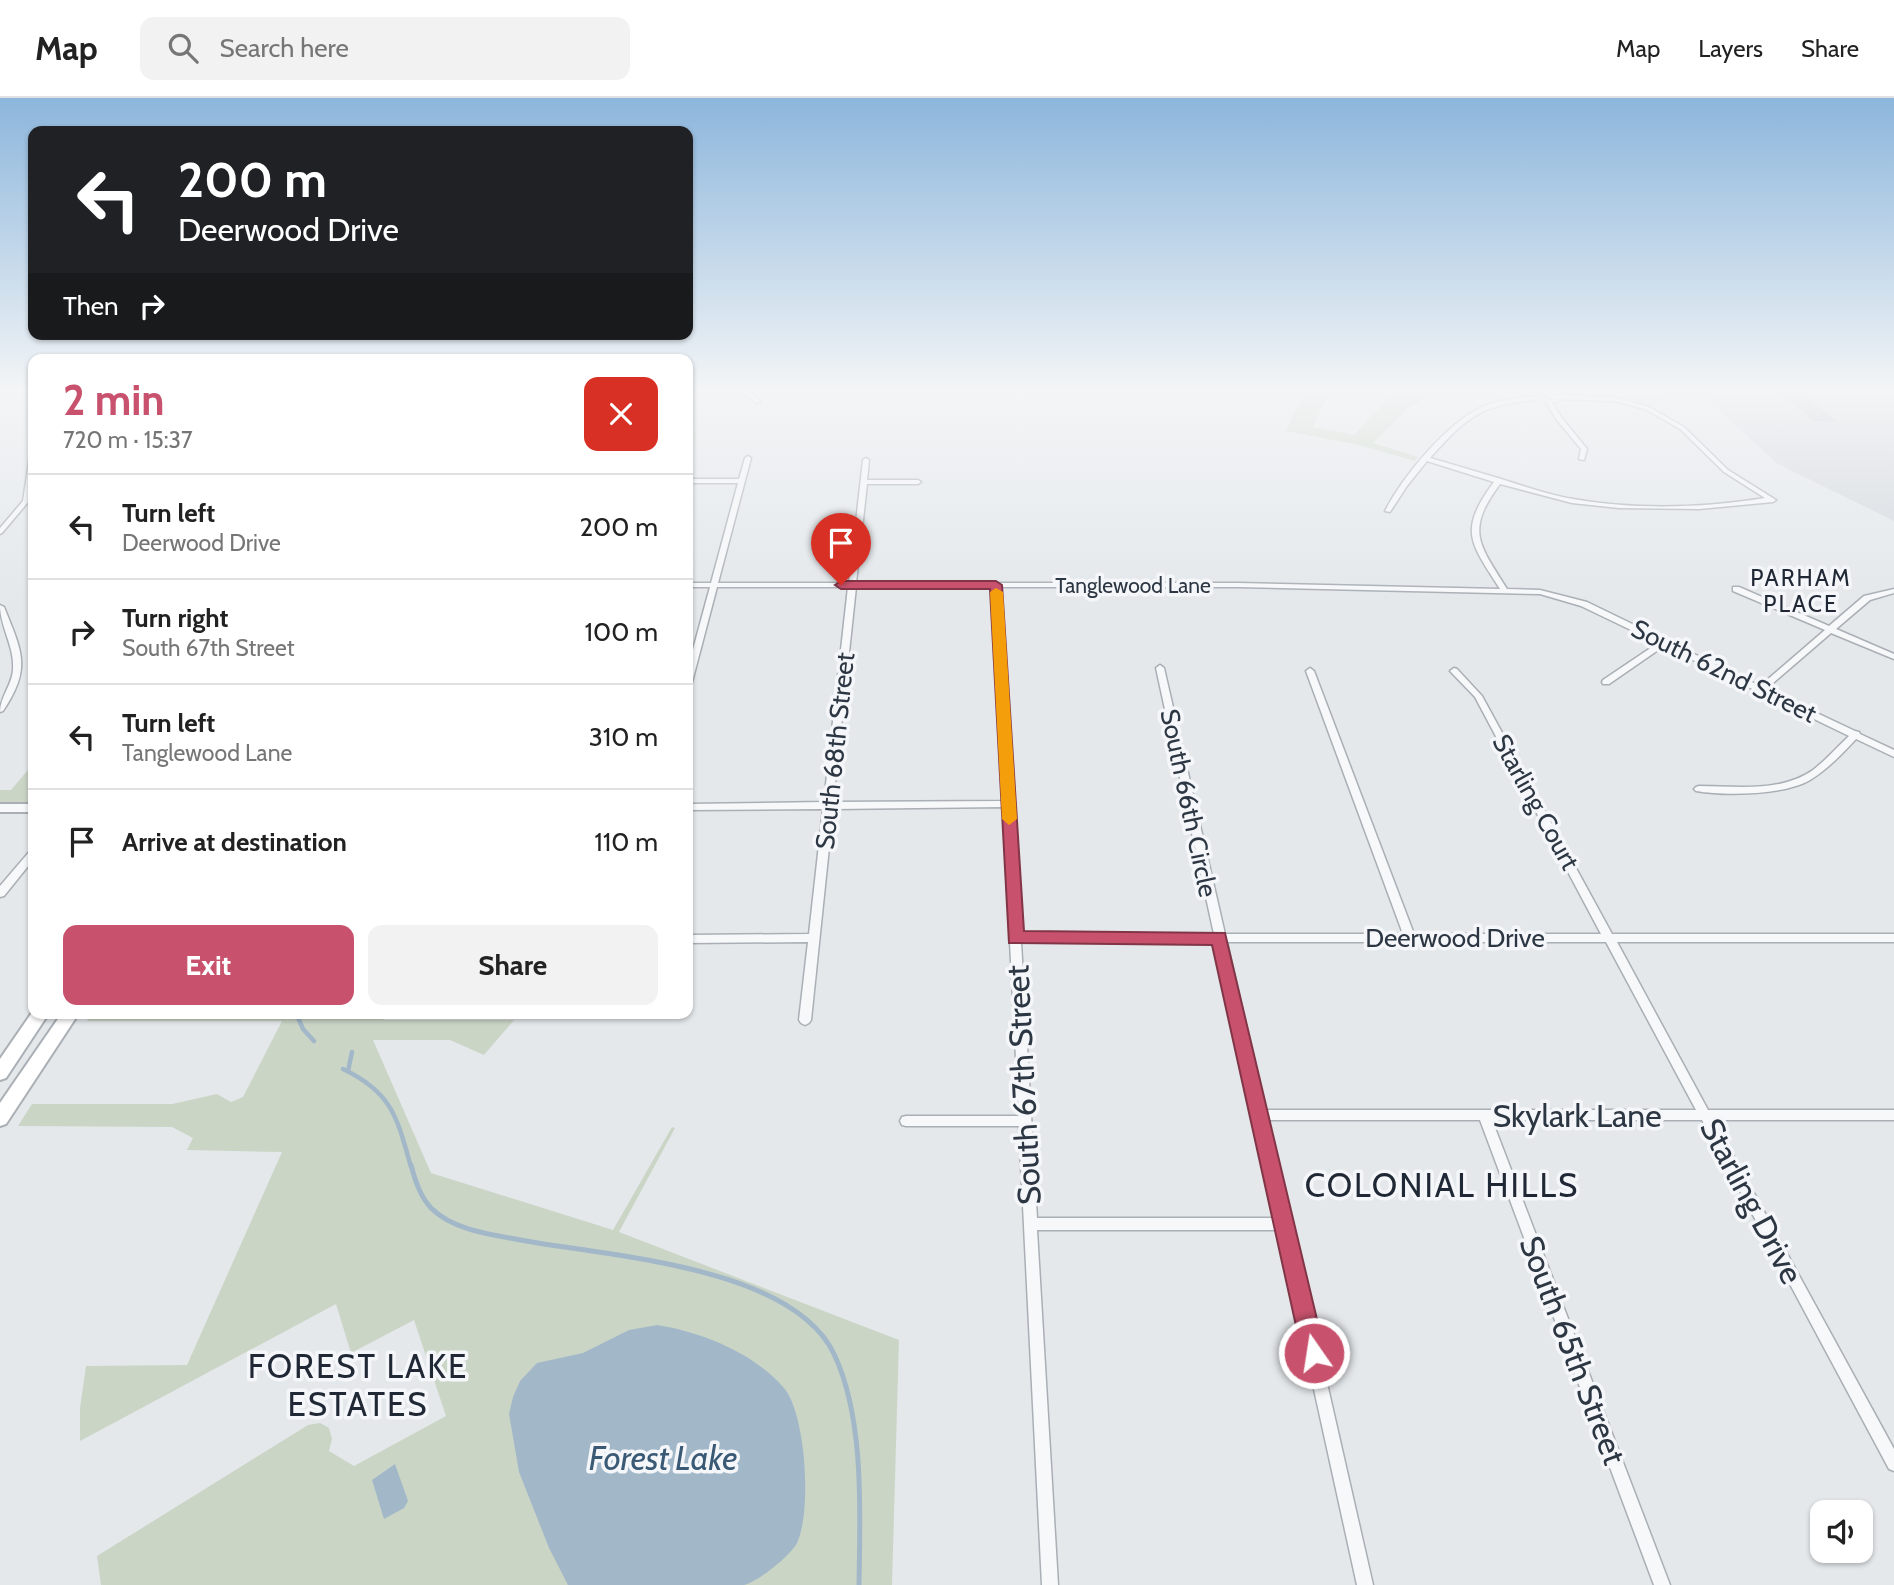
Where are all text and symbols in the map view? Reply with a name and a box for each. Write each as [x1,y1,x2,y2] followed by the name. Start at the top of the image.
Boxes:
[140,17,630,80] search box
[35,28,98,68] text: Map
[164,29,202,67] icon: search
[220,32,349,64] text: Search here
[1616,34,1660,63] text: Map
[1698,34,1763,63] text: Layers
[1801,34,1859,63] text: Share
[178,150,327,209] text: 200 m
[63,154,154,245] icon: left
[178,210,399,249] text: Deerwood Drive
[133,287,171,325] icon: right
[63,290,119,322] text: Then
[63,374,164,426] text: 2 min
[584,377,658,451] button: close
[63,426,193,454] text: 720 m · 15:37
[122,497,215,529] text: Turn left
[63,508,101,546] icon: left
[579,511,658,543] text: 200 m
[811,513,871,585] pin
[822,524,860,562] icon: arrive
[122,529,281,557] text: Deerwood Drive
[1750,564,1852,618] district label: PARHAM PLACE
[1055,573,1211,598] street label: Tanglewood Lane
[122,602,228,634] text: Turn right
[1626,612,1822,730] street label: South 62nd Street
[63,613,101,651] icon: right
[585,616,658,648] text: 100 m
[122,634,294,662] text: South 67th Street
[809,651,861,851] street label: South 68th Street
[1153,706,1225,900] street label: South 66th Circle
[122,707,215,739] text: Turn left
[63,718,101,756] icon: left
[589,721,658,753] text: 310 m
[1486,729,1586,875] street label: Starling Court
[122,739,292,767] text: Tanglewood Lane
[63,823,101,861] icon: arrive
[122,826,347,858] text: Arrive at destination
[594,826,658,858] text: 110 m
[1365,922,1545,954] street label: Deerwood Drive
[63,925,354,1005] button: Exit
[368,925,658,1005] button: Share
[997,964,1049,1206] street label: South 67th Street
[1492,1096,1662,1135] street label: Skylark Lane
[1692,1112,1812,1290] street label: Starling Drive
[1305,1165,1579,1205] district label: COLONIAL HILLS
[1512,1230,1635,1470] street label: South 65th Street
[1277,1316,1351,1390] position arrow
[248,1346,468,1424] district label: FOREST LAKE ESTATES
[589,1438,737,1478] water label: Forest Lake
[1810,1500,1873,1563] map controls
[1810,1500,1873,1563] button: sound

